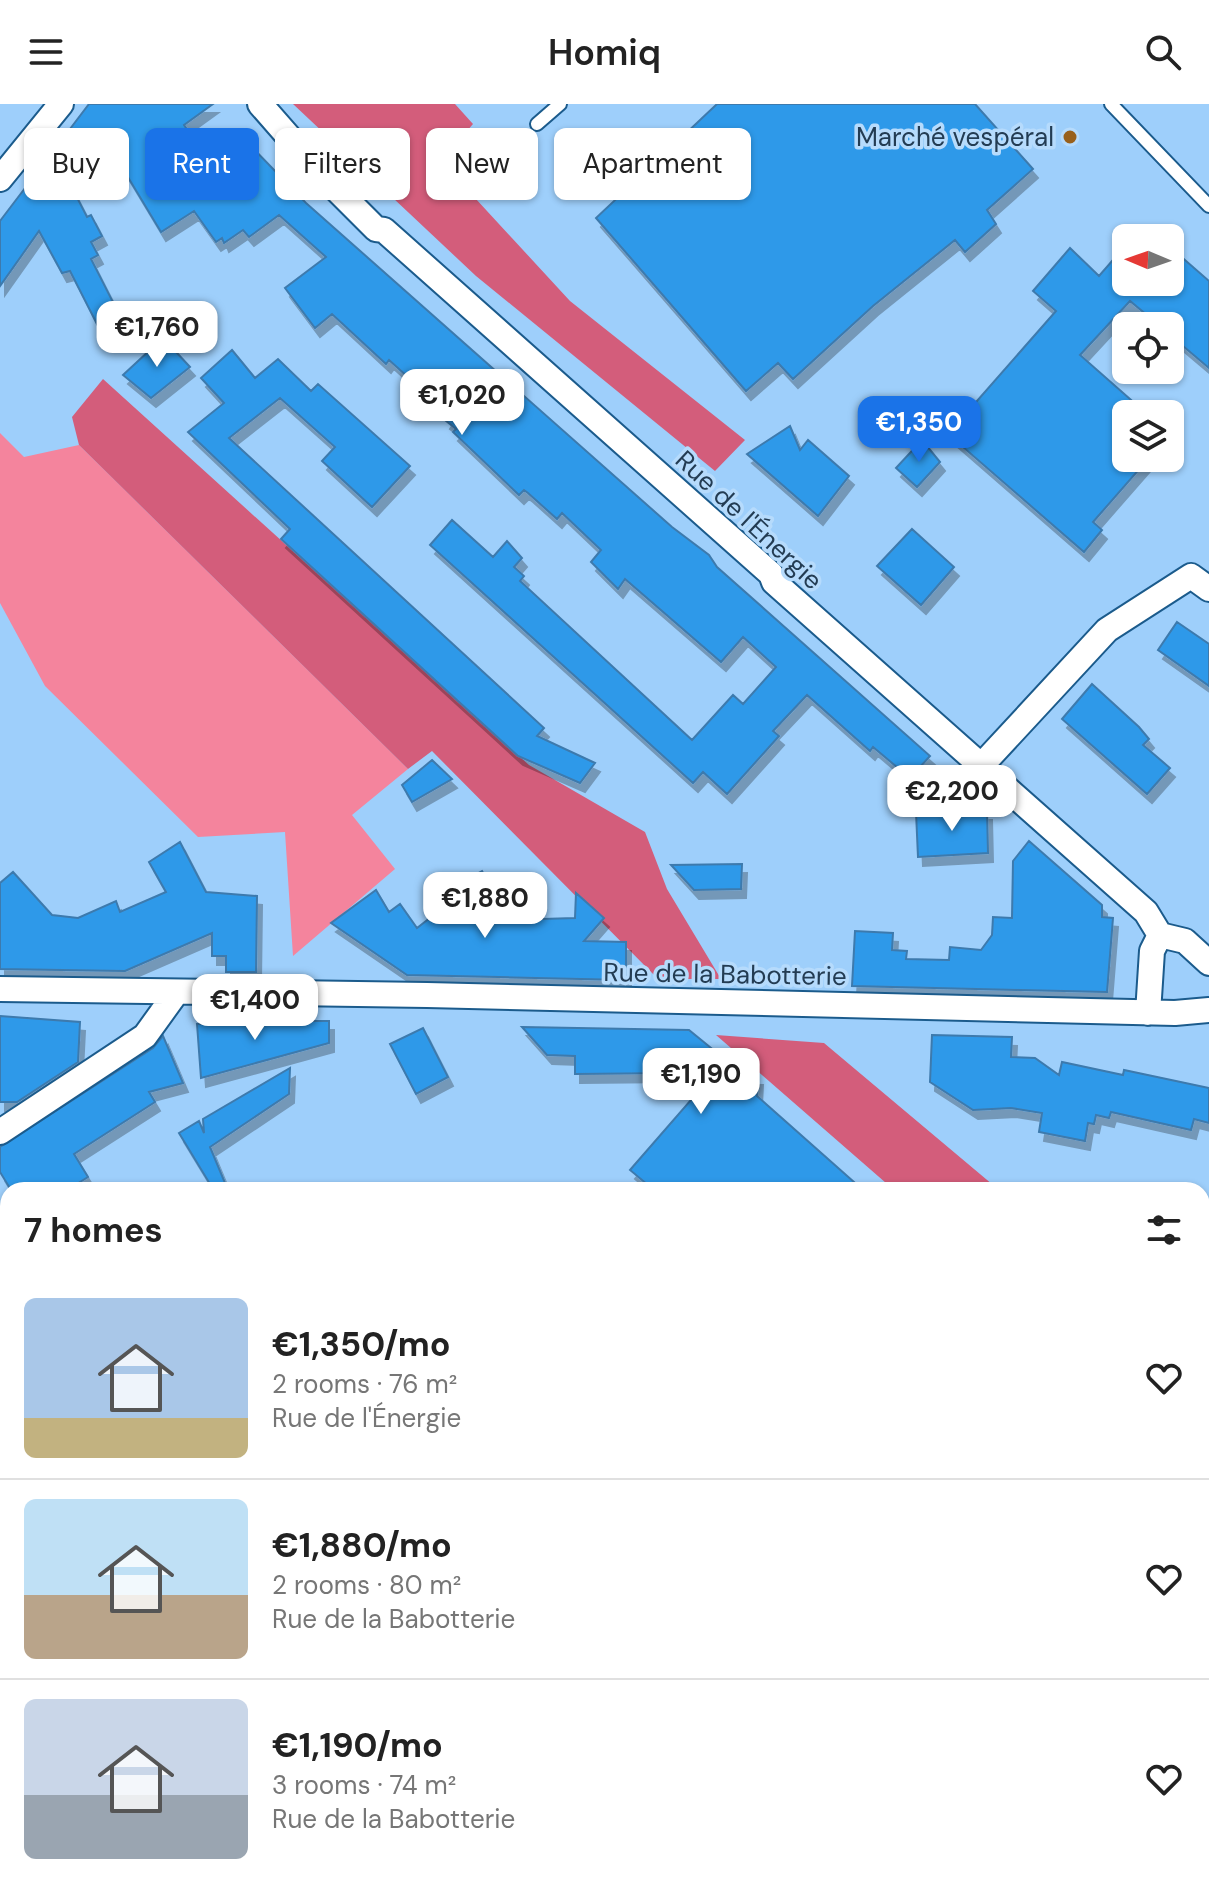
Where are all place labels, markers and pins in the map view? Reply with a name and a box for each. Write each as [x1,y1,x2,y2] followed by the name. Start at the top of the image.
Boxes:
[856,120,1054,154] place label: Marché vespéral
[1061,128,1079,146] marker: Marché vespéral
[92,301,222,369] pin: €1,760
[397,369,527,437] pin: €1,020
[854,396,984,464] pin: €1,350
[887,765,1017,833] pin: €2,200
[420,872,550,940] pin: €1,880
[190,974,320,1042] pin: €1,400
[636,1048,766,1116] pin: €1,190

